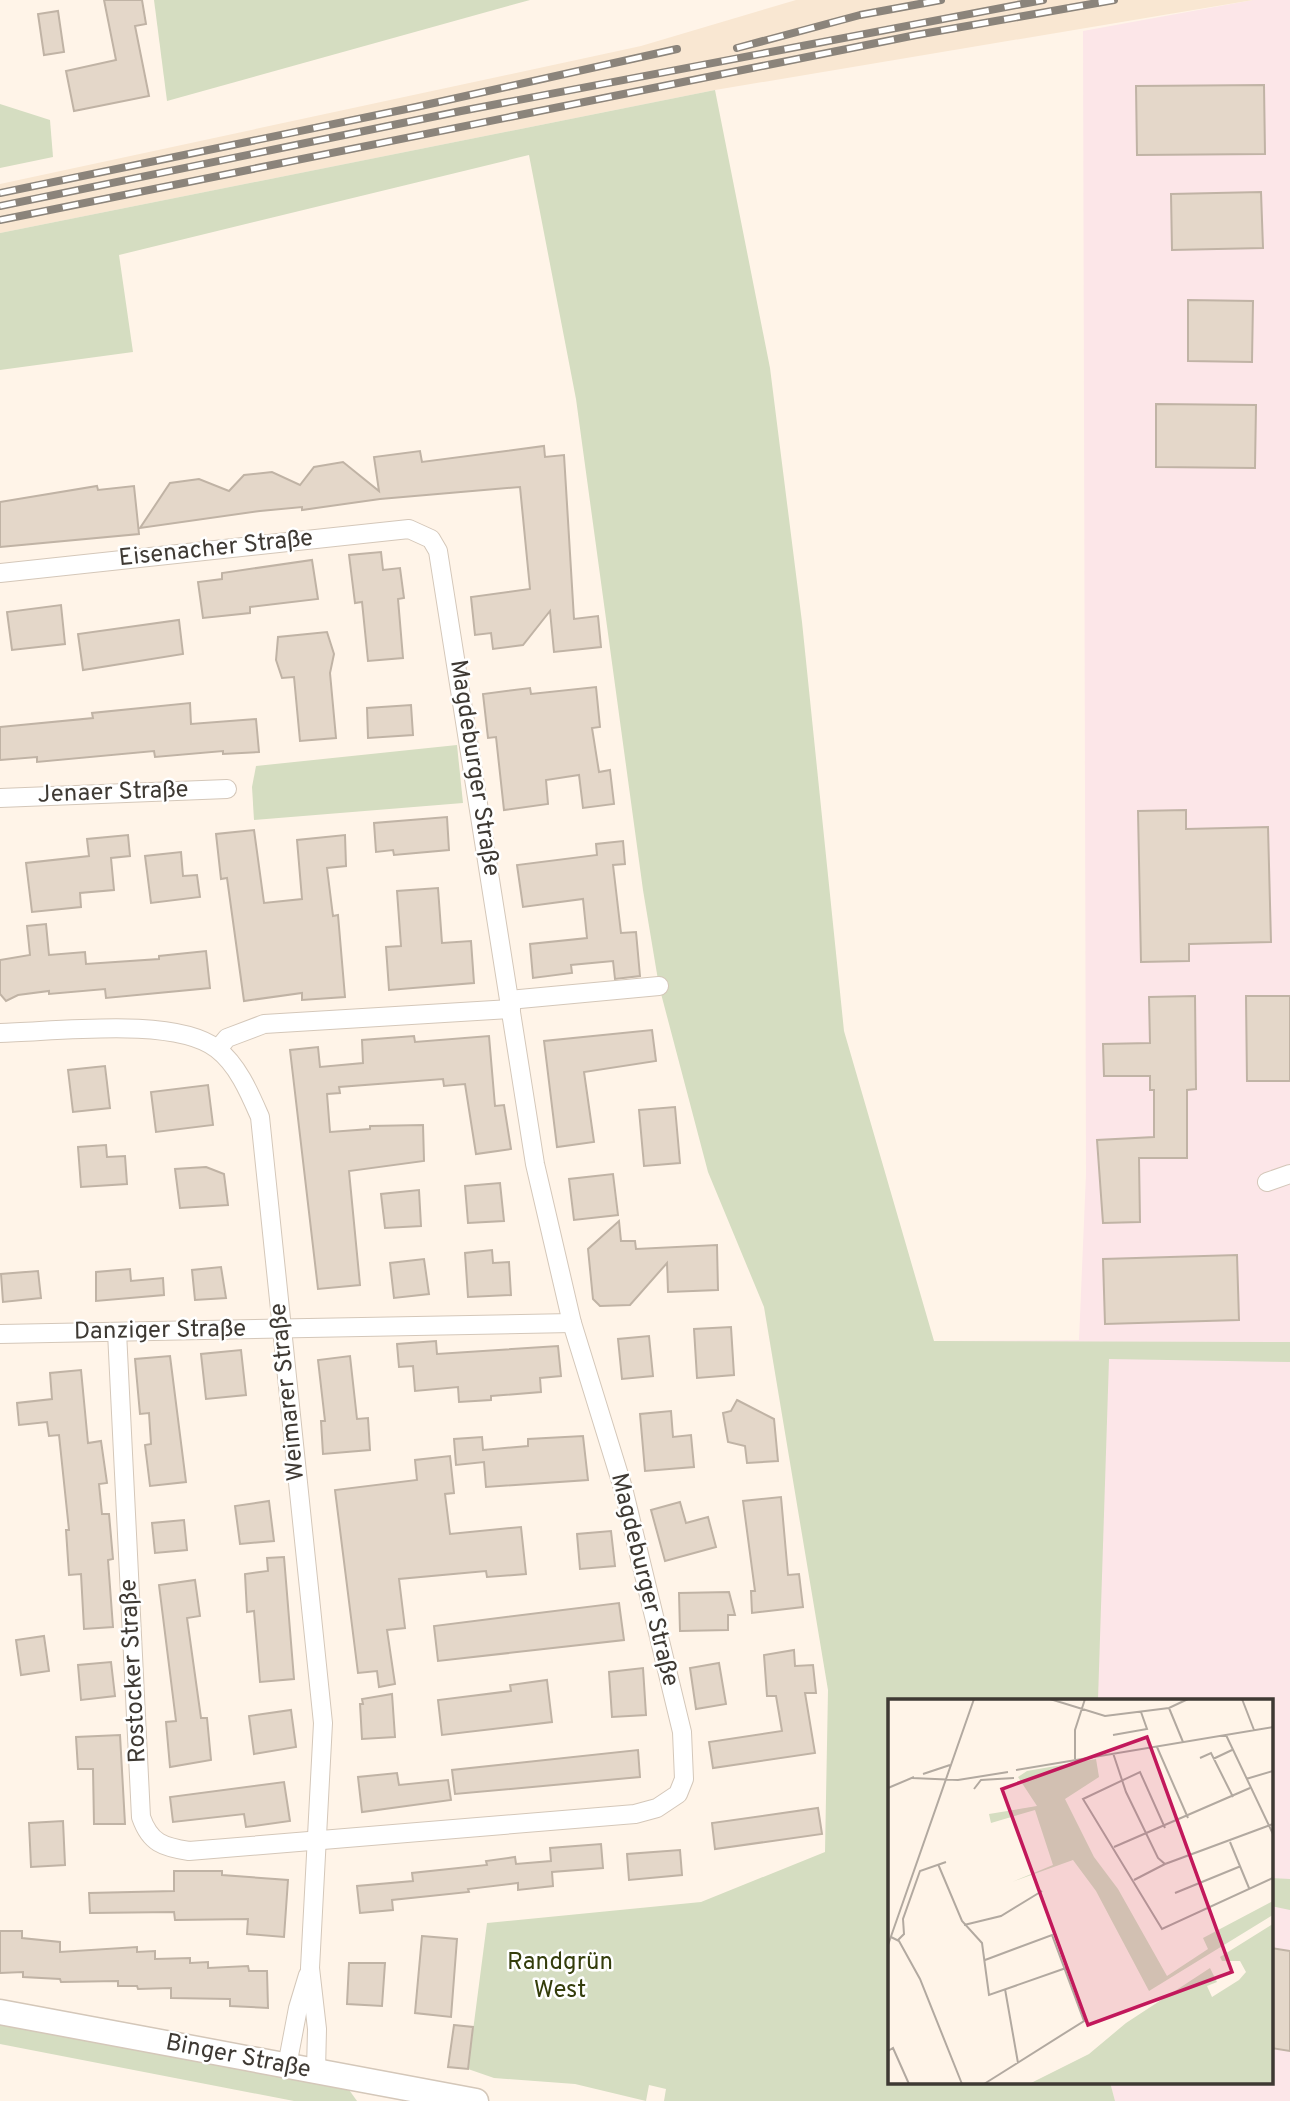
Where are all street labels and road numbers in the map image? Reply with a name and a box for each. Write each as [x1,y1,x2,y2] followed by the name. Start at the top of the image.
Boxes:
[117,524,315,574] street label: Eisenacher Straße
[442,658,506,878] street label: Magdeburger Straße
[37,775,189,811] street label: Jenaer Straße
[264,1302,312,1482] street label: Weimarer Straße
[74,1315,246,1347] street label: Danziger Straße
[603,1470,685,1690] street label: Magdeburger Straße
[114,1578,154,1764] street label: Rostocker Straße
[163,2028,313,2086] street label: Binger Straße

